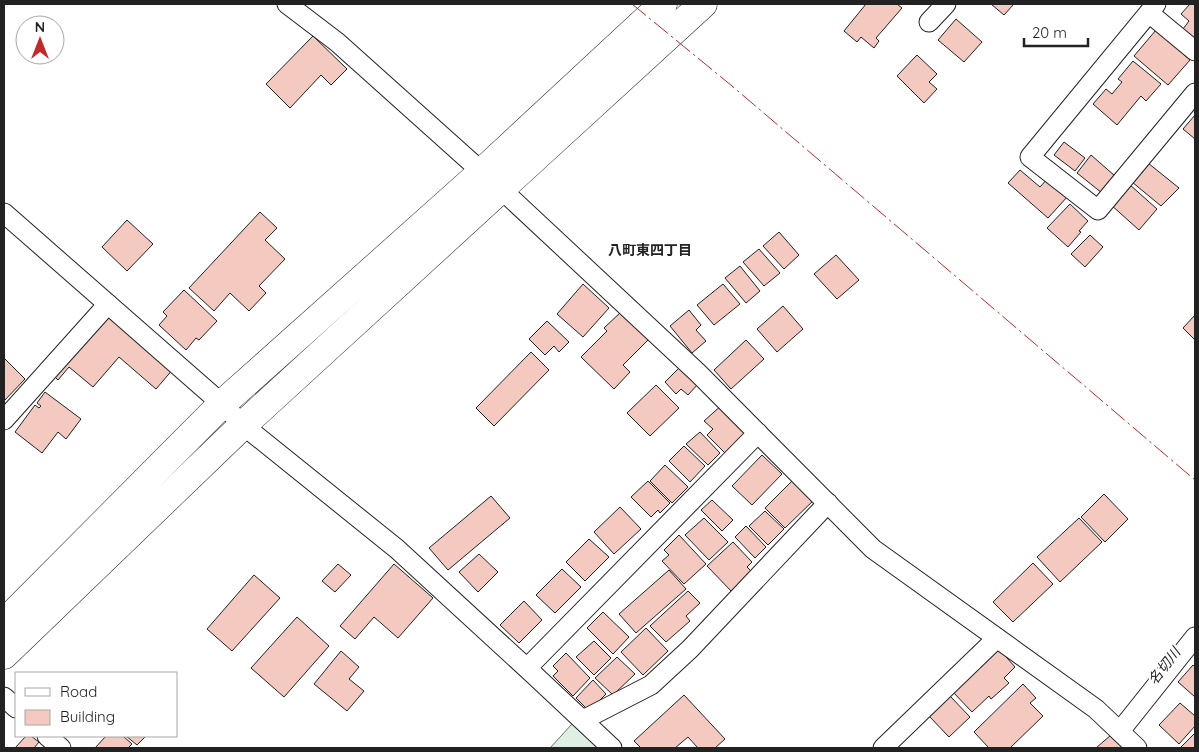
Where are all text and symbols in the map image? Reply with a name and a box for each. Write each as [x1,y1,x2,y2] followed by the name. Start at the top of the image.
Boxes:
[15,15,65,65] north arrow
[1024,15,1088,47] scale bar
[35,18,45,36] text: N
[1032,23,1067,42] text: 20 m
[608,241,692,259] district label: 八町東四丁目
[1144,642,1185,688] water label: 名切川
[15,672,178,737] legend
[60,682,97,701] text: Road
[60,707,115,726] text: Building

